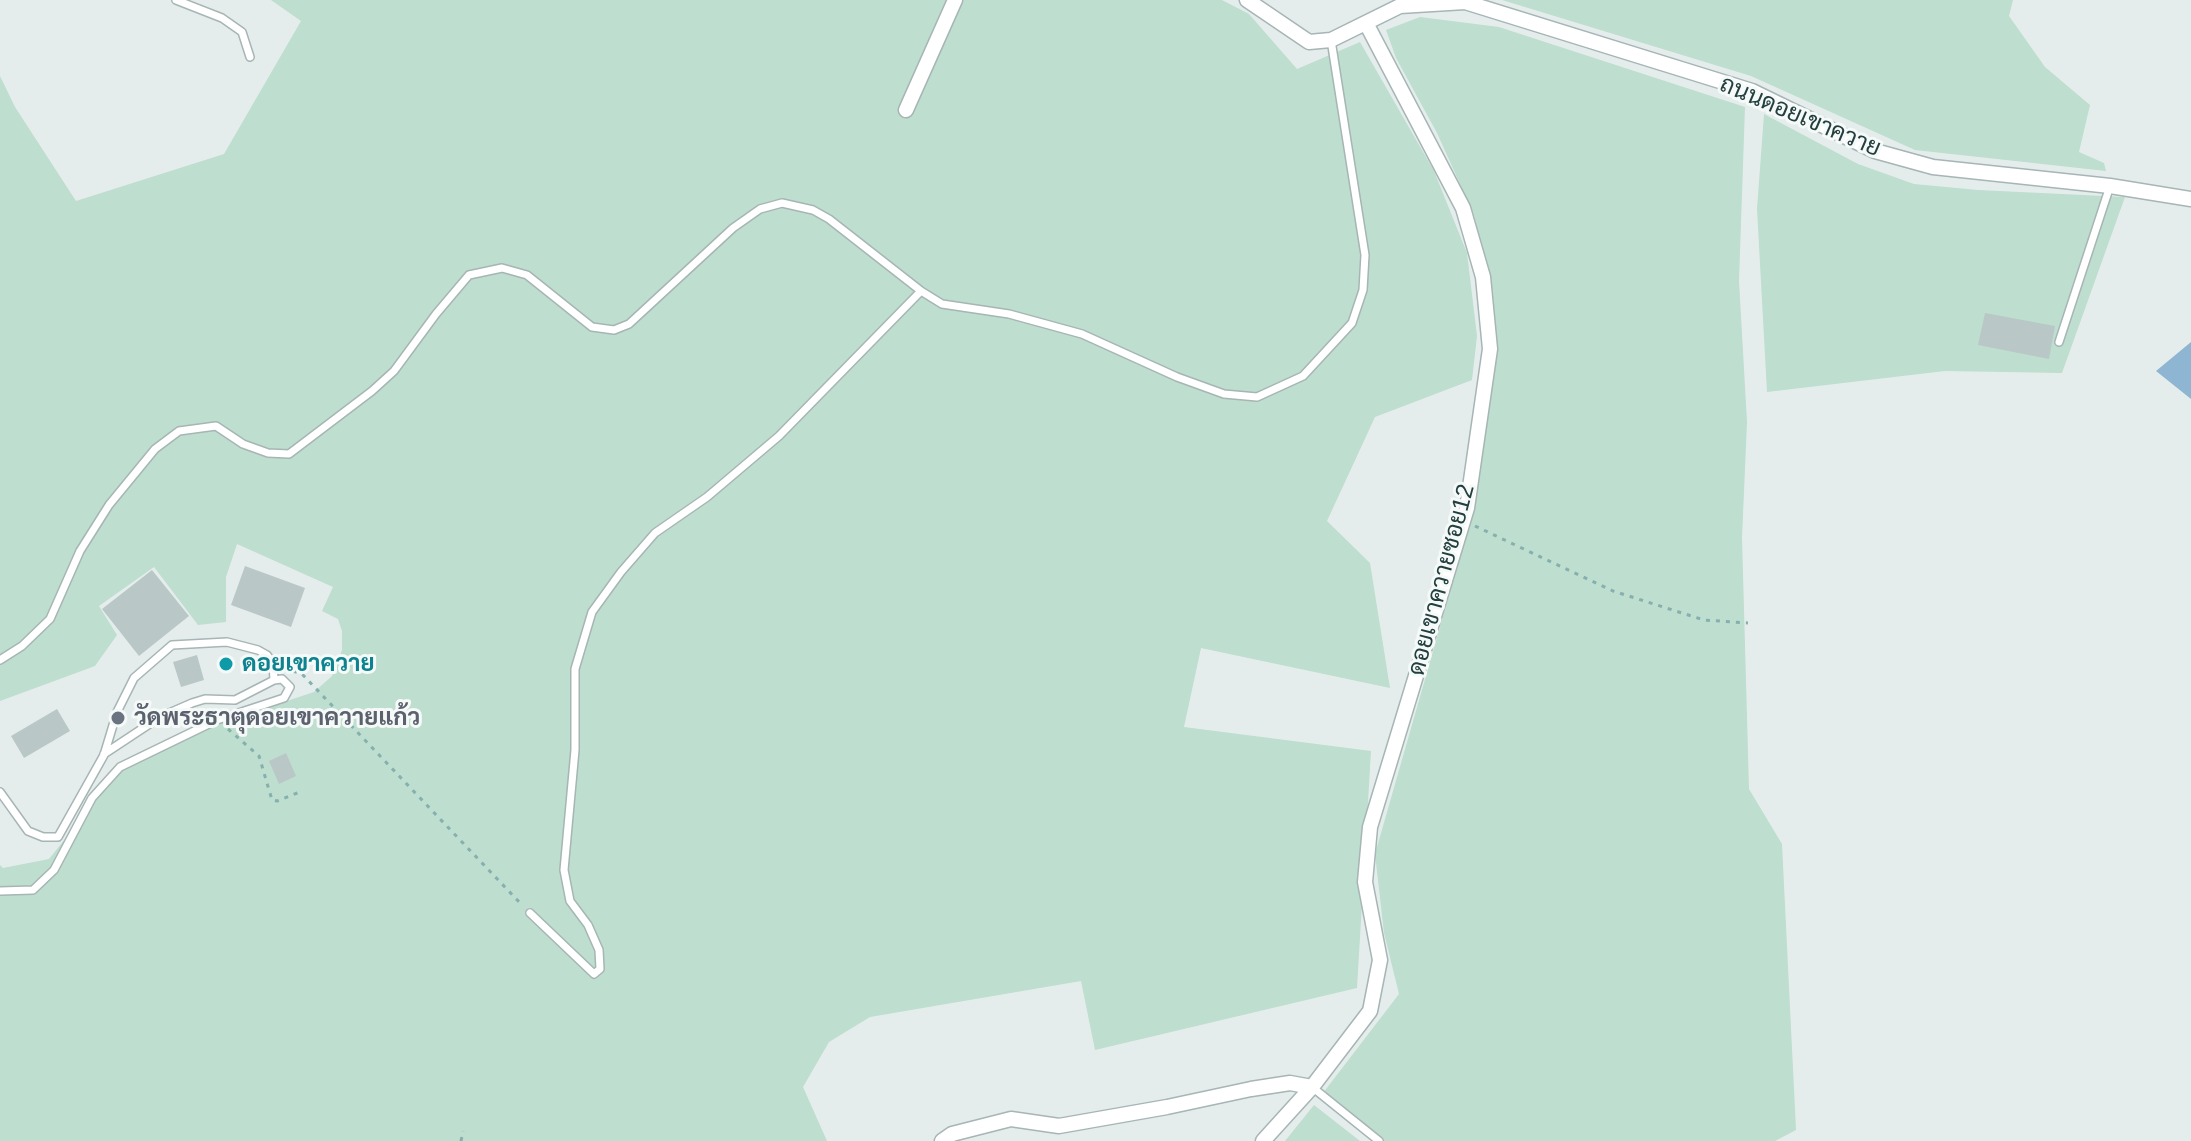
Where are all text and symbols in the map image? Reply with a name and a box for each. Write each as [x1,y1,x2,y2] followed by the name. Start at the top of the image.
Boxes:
[1715,70,1885,164] street label: ถนนดอยเขาควาย
[1403,481,1481,679] street label: ดอยเขาควายซอย12
[242,650,375,678] place label: ดอยเขาควาย
[217,655,235,673] marker: ดอยเขาควาย
[134,704,420,732] place label: วัดพระธาตุดอยเขาควายแก้ว
[109,709,127,727] marker: วัดพระธาตุดอยเขาควายแก้ว

